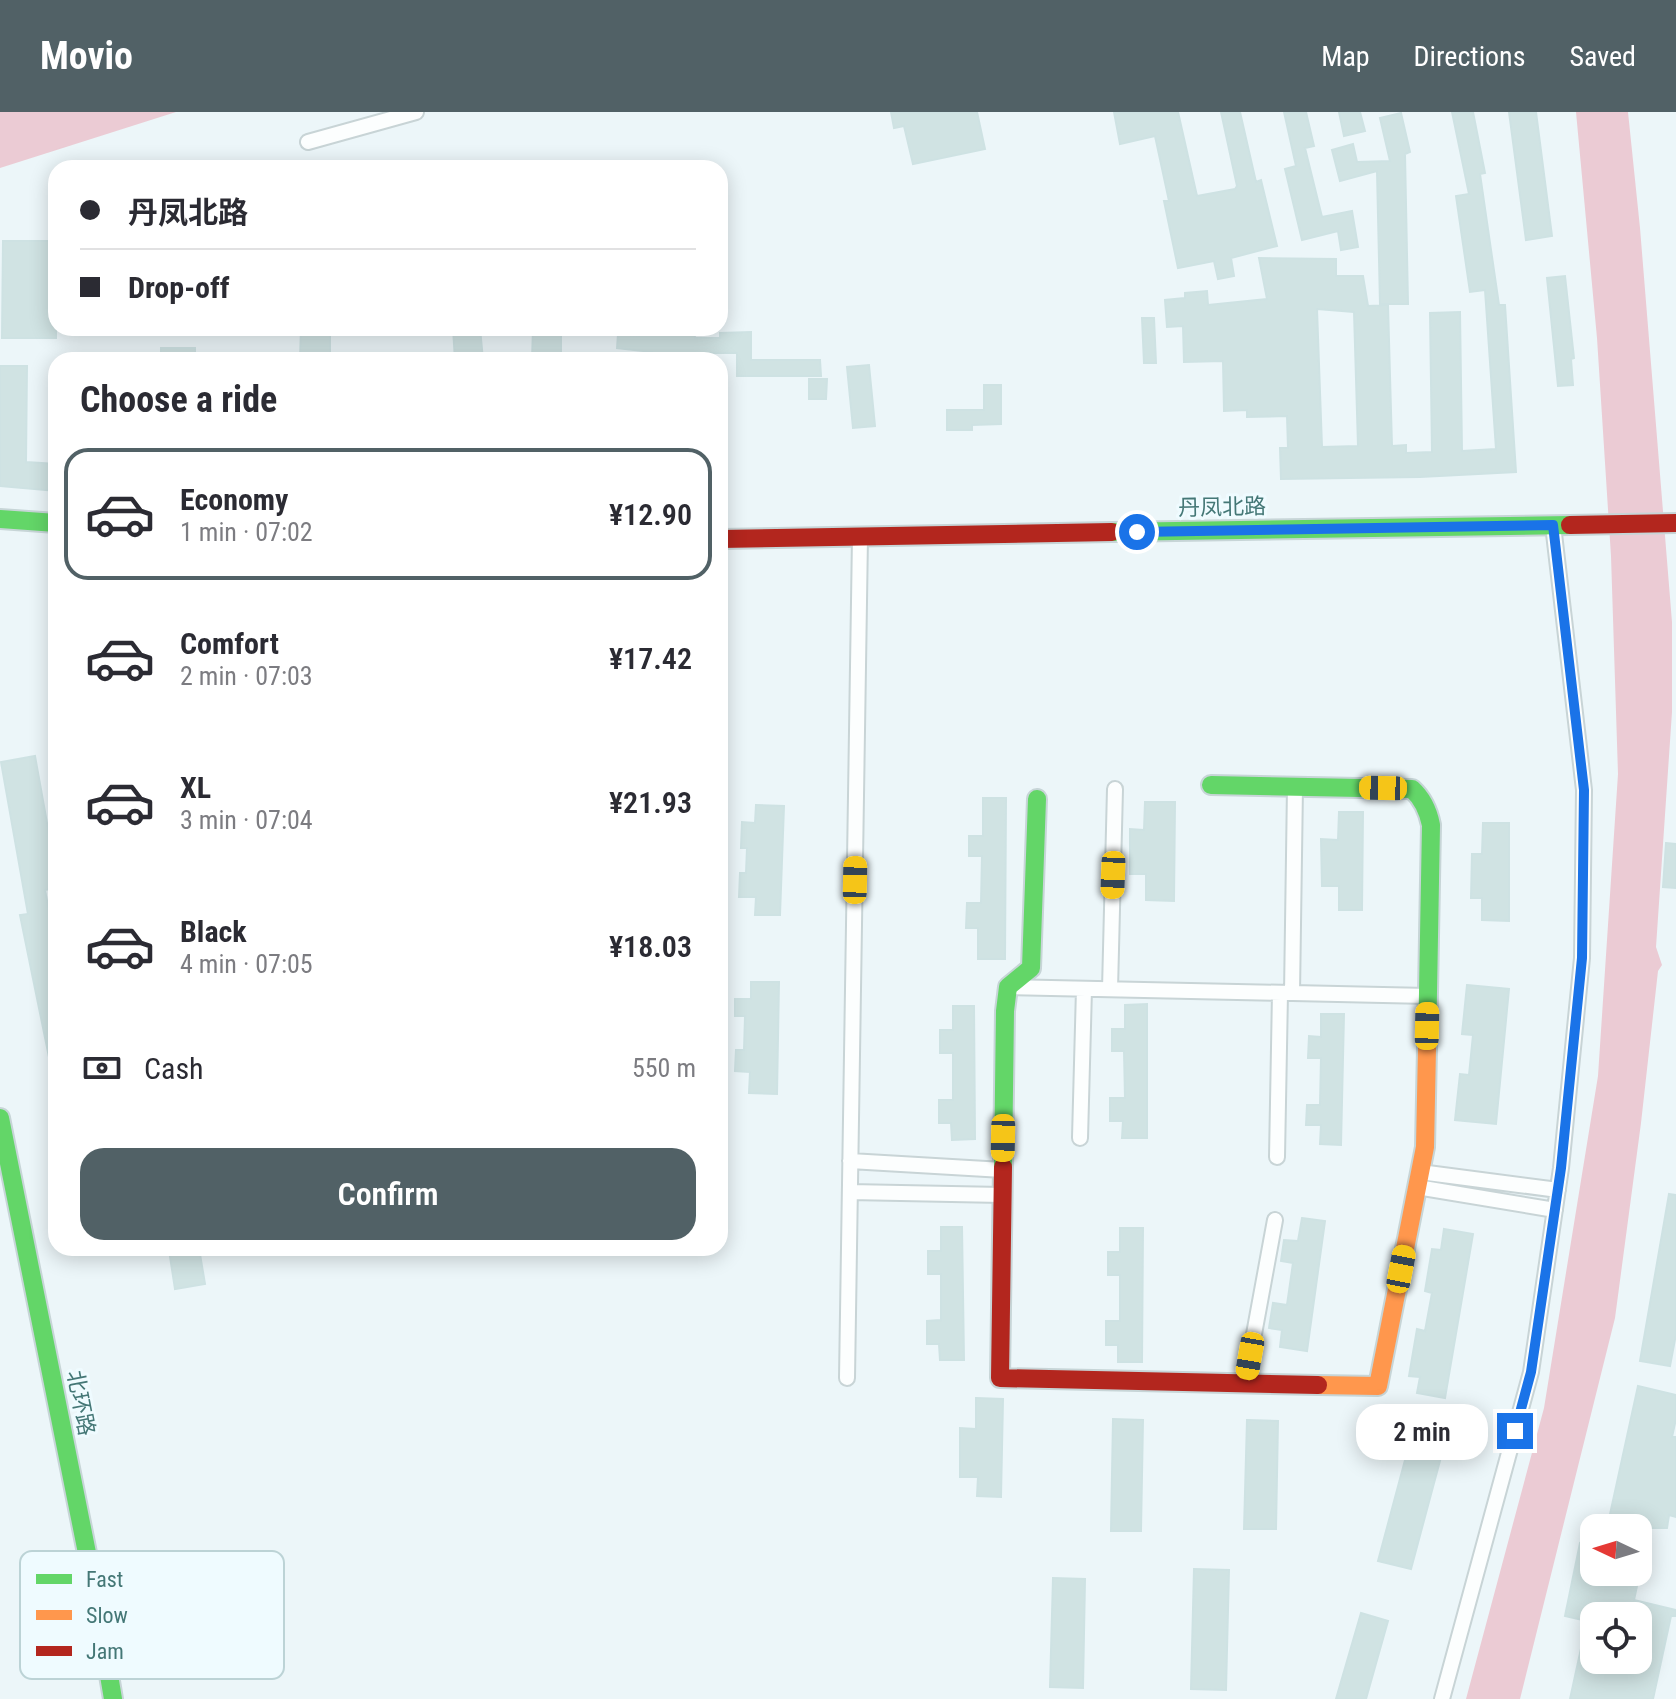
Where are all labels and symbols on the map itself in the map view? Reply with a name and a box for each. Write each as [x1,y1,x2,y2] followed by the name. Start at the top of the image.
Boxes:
[1178,494,1266,520] street label: 丹凤北路
[1119,514,1155,550] route start
[1359,776,1407,800] car
[1100,851,1126,899] car
[843,856,867,904] car
[1415,1002,1439,1050] car
[991,1114,1015,1162] car
[1385,1243,1417,1295] car
[1234,1330,1266,1382] car
[62,1368,100,1438] street label: 北环路
[1355,1403,1487,1459] callout: 2 min
[1497,1413,1533,1449] route end
[1580,1514,1652,1586] north arrow
[20,1551,284,1679] legend
[86,1567,123,1592] text: Fast
[86,1603,128,1628] text: Slow
[86,1639,124,1664] text: Jam

